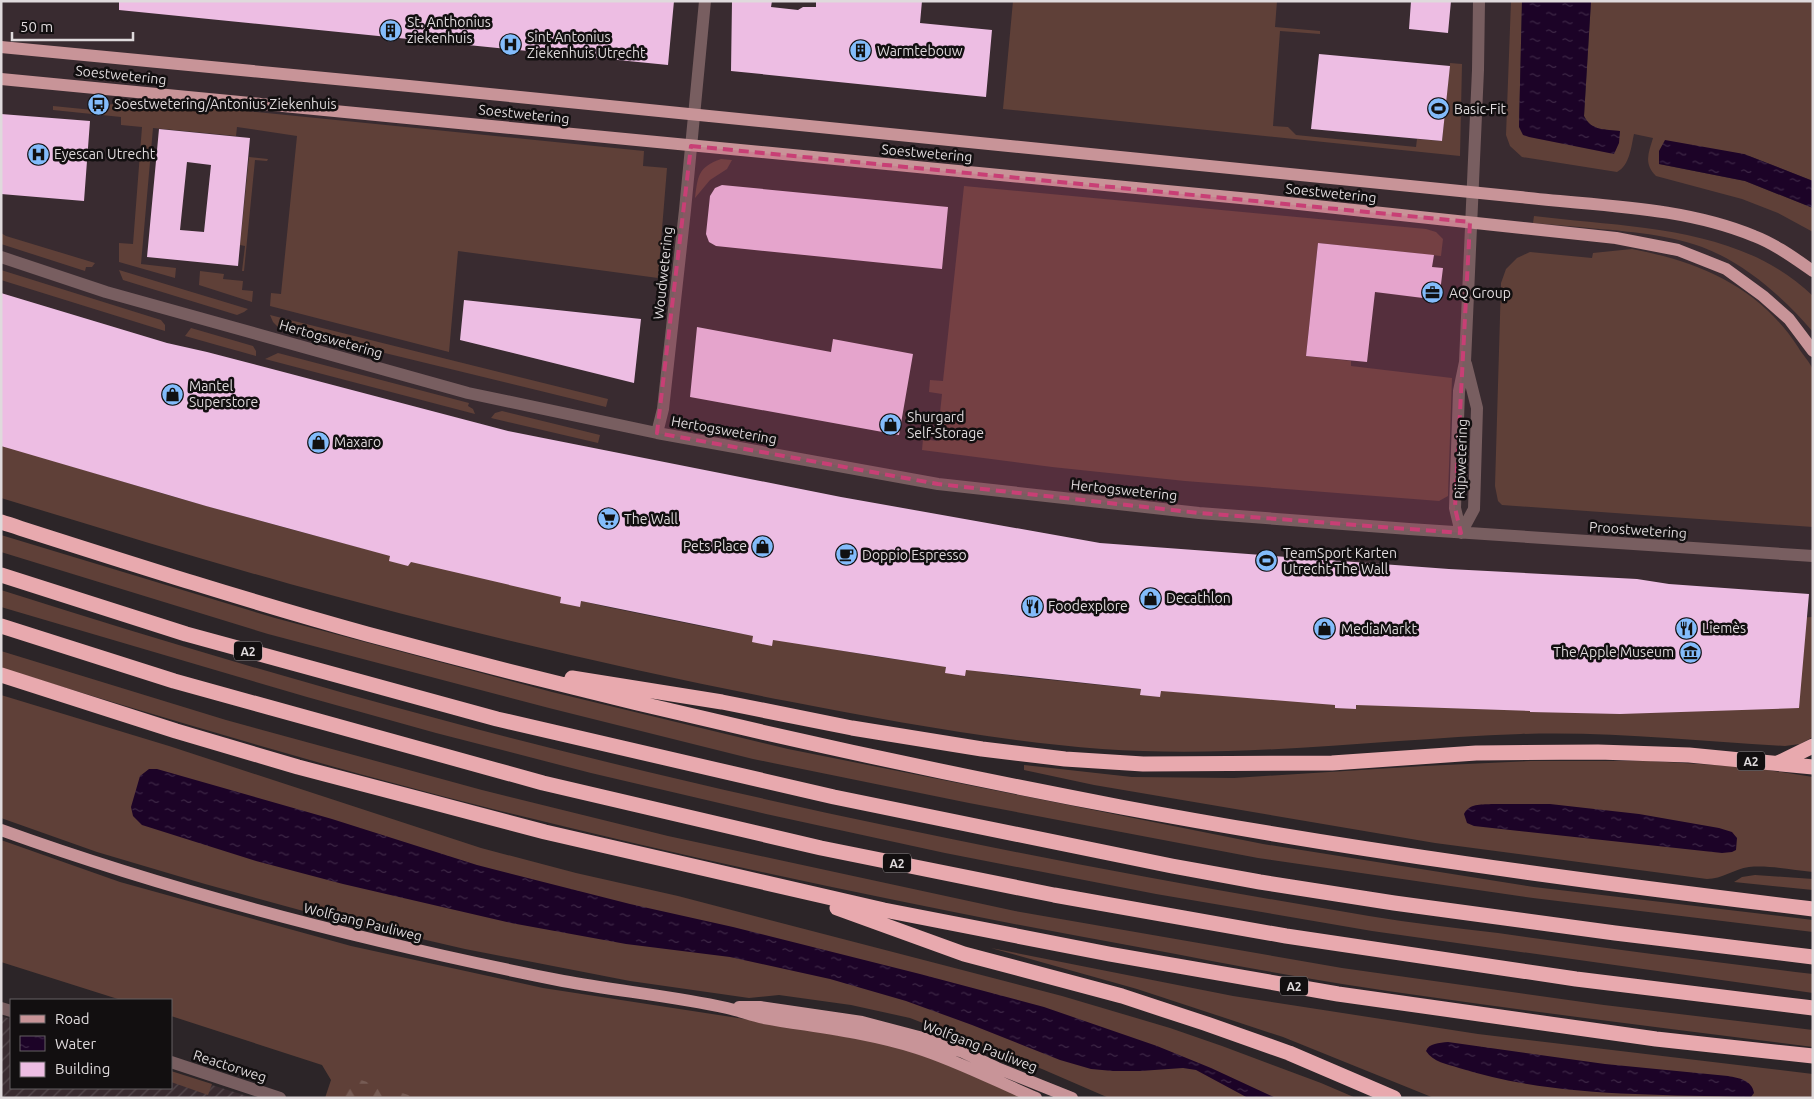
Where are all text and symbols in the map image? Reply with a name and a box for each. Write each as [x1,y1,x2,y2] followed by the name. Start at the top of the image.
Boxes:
[12,10,134,42] scale bar
[407,14,491,46] place label: St. Anthonius ziekenhuis
[20,18,53,35] text: 50 m
[379,18,403,42] building icon: St. Anthonius ziekenhuis
[527,29,646,61] place label: Sint Antonius Ziekenhuis Utrecht
[499,33,523,57] hospital icon: Sint Antonius Ziekenhuis Utrecht
[849,39,873,63] building icon: Warmtebouw
[877,43,963,59] place label: Warmtebouw
[75,62,167,88] street label: Soestwetering
[86,92,110,116] bus stop icon: Soestwetering/Antonius Ziekenhuis
[114,96,337,112] place label: Soestwetering/Antonius Ziekenhuis
[1426,97,1450,121] sports icon: Basic-Fit
[478,101,570,127] street label: Soestwetering
[1454,101,1507,117] place label: Basic-Fit
[881,141,973,165] street label: Soestwetering
[26,142,50,166] hospital icon: Eyescan Utrecht
[54,146,156,162] place label: Eyescan Utrecht
[1285,180,1377,206] street label: Soestwetering
[650,226,676,320] street label: Woudwetering
[1421,281,1445,305] office icon: AQ Group
[1449,285,1511,301] place label: AQ Group
[277,317,385,361] street label: Hertogswetering
[189,378,258,410] place label: Mantel Superstore
[161,382,185,406] shop icon: Mantel Superstore
[907,409,984,441] place label: Shurgard Self-Storage
[670,413,778,447] street label: Hertogswetering
[879,413,903,437] shop icon: Shurgard Self-Storage
[1452,419,1470,499] street label: Rijpwetering
[306,430,330,454] shop icon: Maxaro
[334,434,381,450] place label: Maxaro
[1070,476,1178,504] street label: Hertogswetering
[596,507,620,531] supermarket icon: The Wall
[624,511,678,527] place label: The Wall
[1588,519,1688,541] street label: Proostwetering
[751,534,775,558] shop icon: Pets Place
[683,538,747,554] place label: Pets Place
[834,543,858,567] cafe icon: Doppio Espresso
[1283,545,1397,577] place label: TeamSport Karten Utrecht The Wall
[862,547,967,563] place label: Doppio Espresso
[1255,549,1279,573] sports icon: TeamSport Karten Utrecht The Wall
[1138,586,1162,610] shop icon: Decathlon
[1166,590,1231,606] place label: Decathlon
[1020,594,1044,618] restaurant icon: Foodexplore
[1048,598,1128,614] place label: Foodexplore
[1674,616,1698,640] restaurant icon: Liemès
[1313,617,1337,641] shop icon: MediaMarkt
[1702,620,1746,636] place label: Liemès
[1341,621,1417,637] place label: MediaMarkt
[1678,640,1702,664] museum icon: The Apple Museum
[234,641,262,660] road number: A2
[1553,644,1674,660] place label: The Apple Museum
[1737,751,1765,770] road number: A2
[883,854,911,872] road number: A2
[302,900,424,944] street label: Wolfgang Pauliweg
[1280,976,1308,996] road number: A2
[10,999,172,1089] legend
[55,1010,90,1027] text: Road
[920,1017,1040,1075] street label: Wolfgang Pauliweg
[55,1035,96,1052] text: Water
[191,1047,269,1085] street label: Reactorweg
[55,1060,110,1077] text: Building

